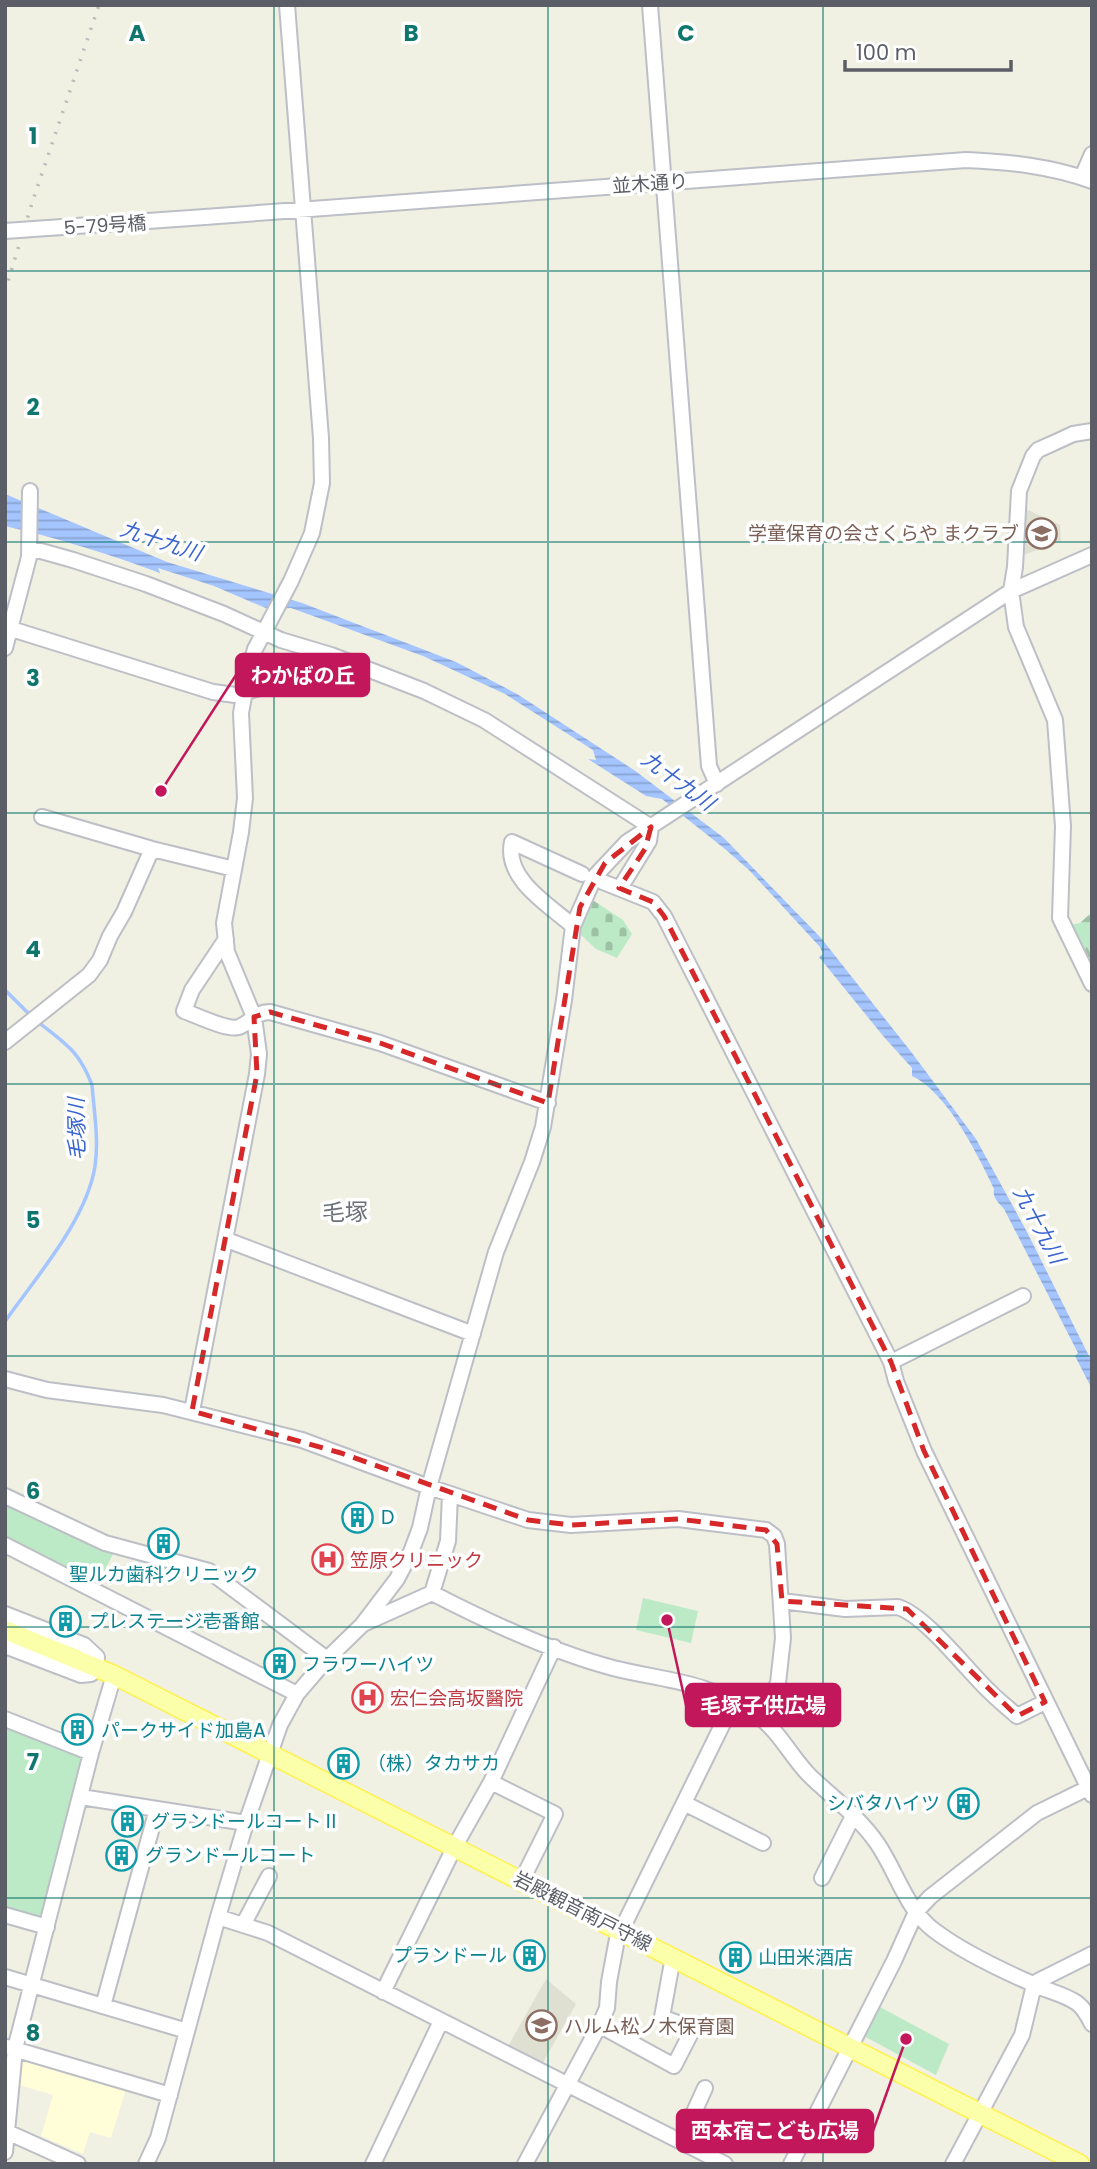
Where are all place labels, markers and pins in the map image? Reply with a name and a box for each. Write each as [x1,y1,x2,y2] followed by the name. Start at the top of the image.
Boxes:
[1025,516,1059,550] school or university icon: 学童保育の会さくらや まクラブ
[748,520,1019,547] place label: 学童保育の会さくらや まクラブ
[236,654,369,696] callout: わかばの丘
[341,1500,375,1534] building icon: D
[381,1504,394,1531] place label: D
[147,1526,181,1560] building icon: 聖ルカ歯科クリニック
[310,1543,344,1577] hospital icon: 笠原クリニック
[350,1547,483,1574] place label: 笠原クリニック
[69,1561,259,1588] place label: 聖ルカ歯科クリニック
[49,1604,83,1638] building icon: プレステージ壱番館
[89,1608,260,1635] place label: プレステージ壱番館
[262,1647,296,1681] building icon: フラワーハイツ
[302,1651,434,1678] place label: フラワーハイツ
[350,1681,384,1715] hospital icon: 宏仁会高坂醫院
[686,1684,840,1726] callout: 毛塚子供広場
[390,1685,523,1712] place label: 宏仁会高坂醫院
[61,1713,95,1747] building icon: パークサイド加島A
[101,1717,266,1744] place label: パークサイド加島A
[327,1746,361,1780] building icon: （株）タカサカ
[367,1750,500,1777] place label: （株）タカサカ
[946,1786,980,1820] building icon: シバタハイツ
[827,1790,940,1817] place label: シバタハイツ
[111,1804,145,1838] building icon: グランドールコートⅡ
[151,1808,341,1835] place label: グランドールコートⅡ
[105,1838,139,1872] building icon: グランドールコート
[145,1842,316,1869] place label: グランドールコート
[513,1938,547,1972] building icon: プランドール
[718,1940,752,1974] building icon: 山田米酒店
[393,1942,507,1969] place label: プランドール
[758,1944,853,1971] place label: 山田米酒店
[524,2009,558,2043] school or university icon: ハルム松ノ木保育園
[564,2013,735,2040] place label: ハルム松ノ木保育園
[677,2110,873,2152] callout: 西本宿こども広場

